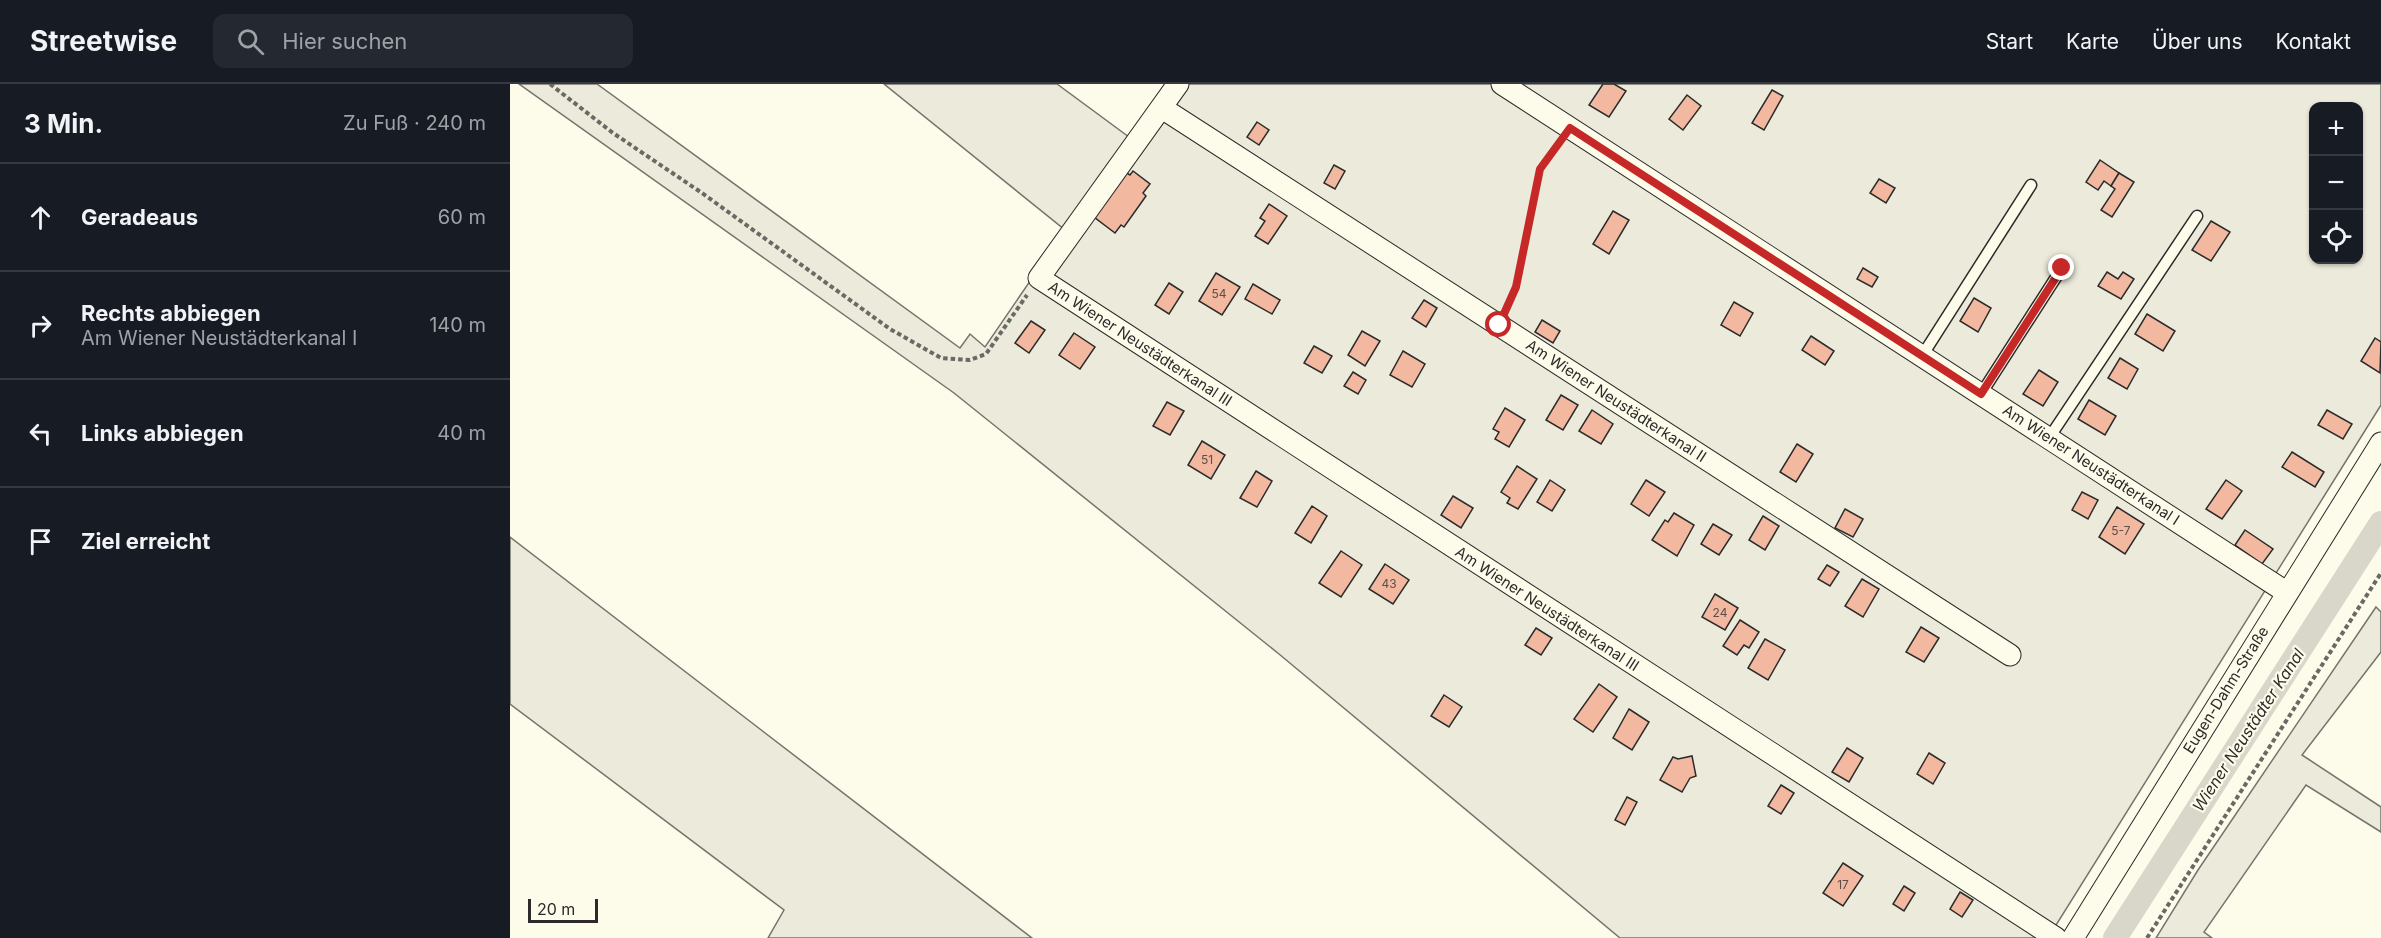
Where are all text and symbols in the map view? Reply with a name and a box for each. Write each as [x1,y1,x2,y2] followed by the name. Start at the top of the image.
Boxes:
[213,14,633,68] search box
[30,24,177,58] text: Streetwise
[234,25,267,58] icon: search
[282,28,407,54] text: Hier suchen
[1986,29,2033,54] text: Start
[2066,29,2119,54] text: Karte
[2152,29,2243,54] text: Über uns
[2276,29,2351,54] text: Kontakt
[2309,102,2363,264] map controls
[2309,102,2363,156] button: +
[24,108,103,139] text: 3 Min.
[343,111,486,135] text: Zu Fuß · 240 m
[2309,156,2363,210] button: −
[24,201,57,234] icon: ahead
[81,204,198,230] text: Geradeaus
[438,205,486,229] text: 60 m
[2309,210,2363,264] button: locate
[2048,254,2074,280] route end
[1045,277,1236,410] street label: Am Wiener Neustädterkanal III
[1211,286,1227,301] house number: 54
[81,300,261,326] text: Rechts abbiegen
[24,309,57,342] icon: right
[1485,311,1511,337] route start
[429,313,486,337] text: 140 m
[81,326,357,350] text: Am Wiener Neustädterkanal I
[1523,335,1710,466] street label: Am Wiener Neustädterkanal II
[1999,400,2183,529] street label: Am Wiener Neustädterkanal I
[24,417,57,450] icon: left
[81,420,244,446] text: Links abbiegen
[437,421,486,445] text: 40 m
[1201,452,1213,467] house number: 51
[2111,523,2131,538] house number: 5-7
[24,525,57,558] icon: arrive
[81,528,210,554] text: Ziel erreicht
[1452,542,1643,675] street label: Am Wiener Neustädterkanal III
[1381,576,1397,591] house number: 43
[1713,605,1728,620] house number: 24
[2179,623,2272,757] street label: Eugen-Dahm-Straße
[2188,645,2308,815] water label: Wiener Neustädter Kanal
[1837,877,1849,892] house number: 17
[528,896,598,924] scale bar
[537,899,575,919] text: 20 m

